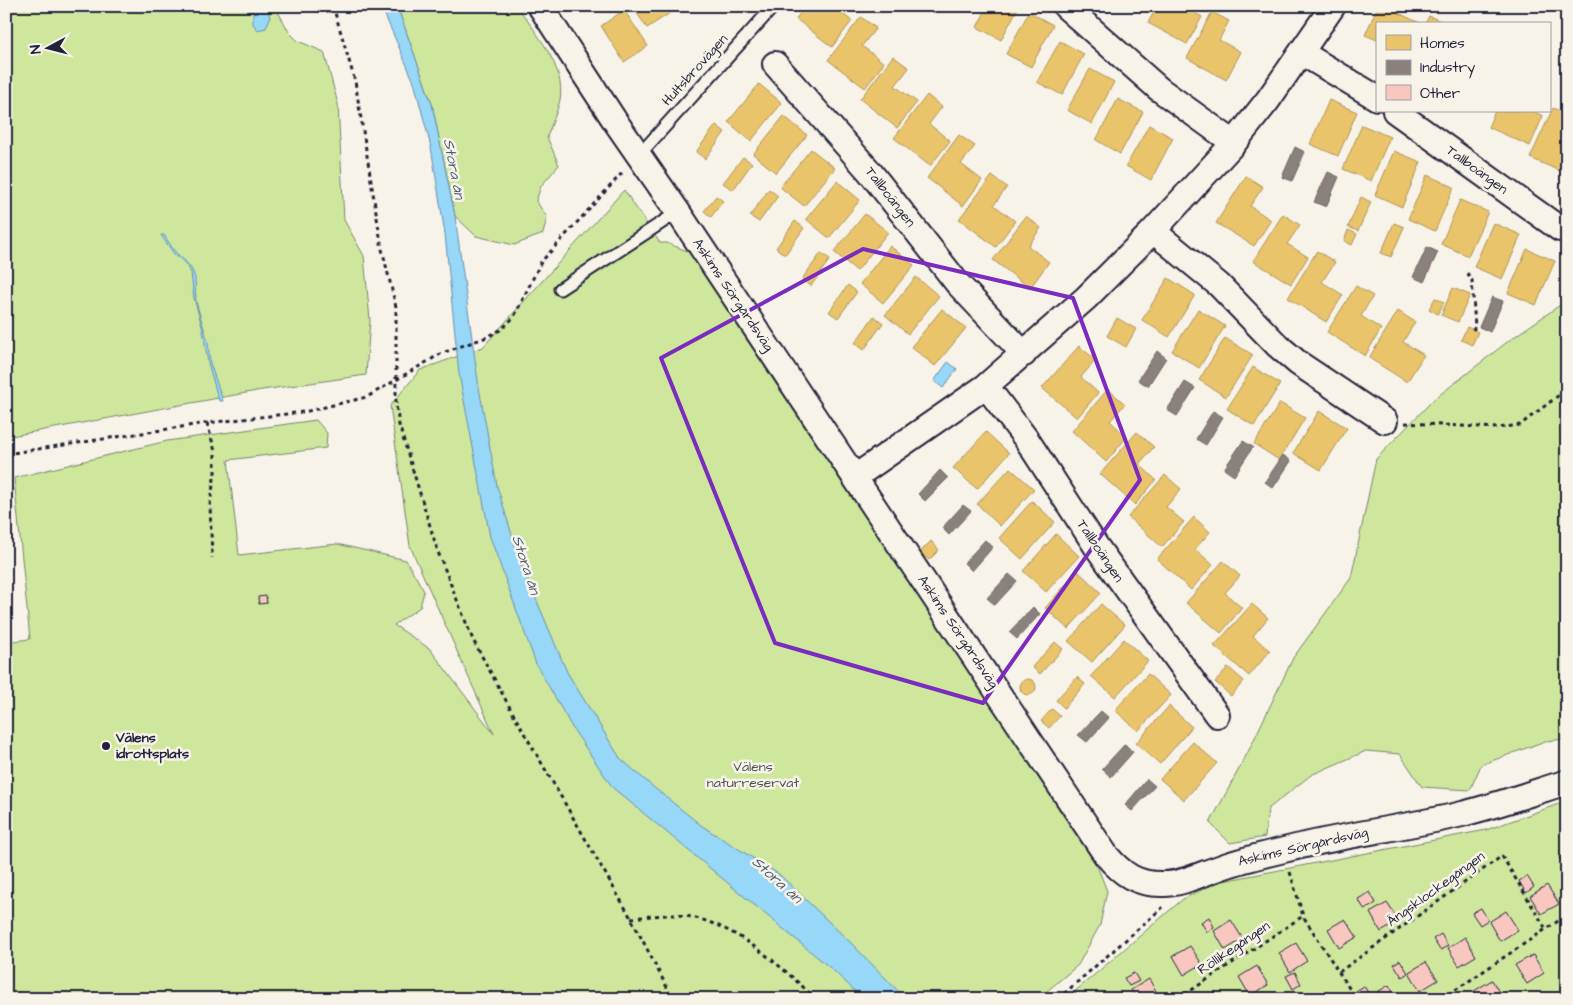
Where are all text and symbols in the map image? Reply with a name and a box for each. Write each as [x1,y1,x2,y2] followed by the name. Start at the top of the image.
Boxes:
[22,22,72,72] north arrow
[1376,22,1550,112] legend
[657,30,733,110] street label: Hultsbrovägen
[1420,33,1465,54] text: Homes
[26,44,47,55] text: N
[1420,57,1475,79] text: Industry
[1420,83,1460,104] text: Other
[438,137,470,203] water label: Stora ån
[1442,141,1512,199] street label: Tallboängen
[860,163,920,231] street label: Tallboängen
[688,234,778,356] street label: Askims Sörgårdsväg
[1072,516,1128,586] street label: Tallboängen
[507,533,546,599] water label: Stora ån
[913,571,1003,693] street label: Askims Sörgårdsväg
[115,728,189,764] place label: Välens idrottsplats
[100,740,112,752] marker: Välens idrottsplats
[707,757,799,793] park label: Välens naturreservat
[1236,822,1370,872] street label: Askims Sörgårdsväg
[1383,847,1489,931] street label: Ängsklockegången
[747,852,808,909] water label: Stora ån
[1194,916,1274,980] street label: Röllikegången

